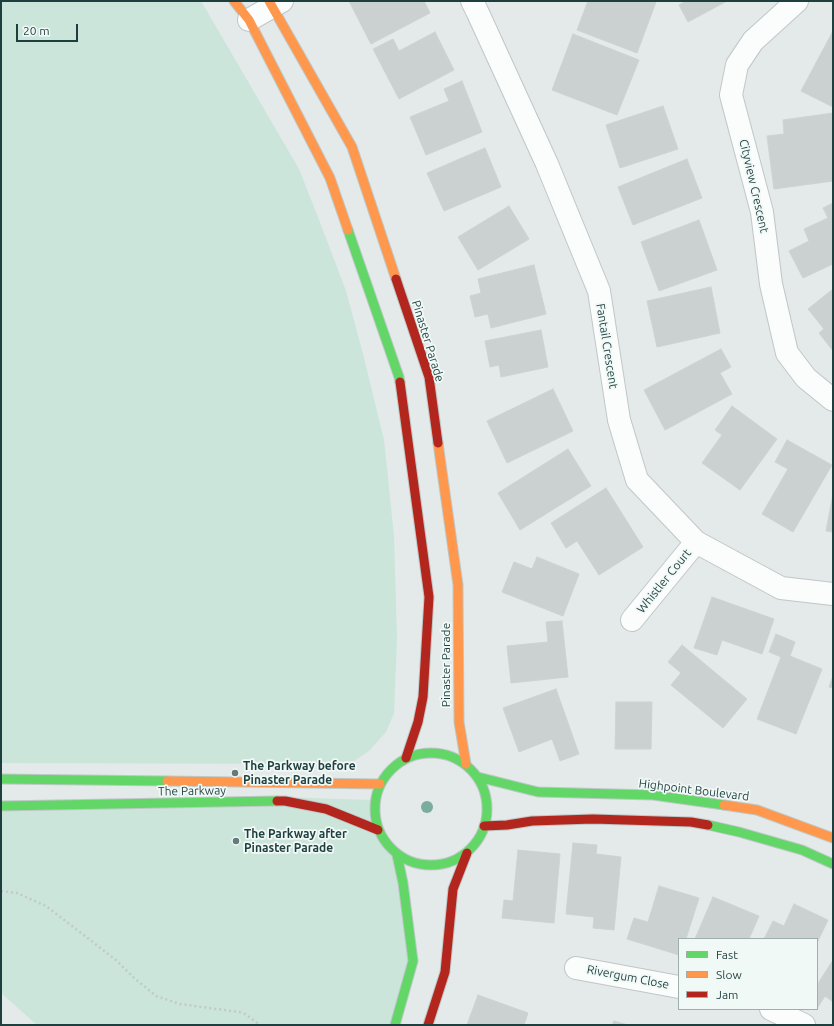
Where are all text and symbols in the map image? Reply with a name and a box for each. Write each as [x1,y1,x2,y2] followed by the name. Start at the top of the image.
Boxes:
[18,16,80,42] scale bar
[23,24,50,37] text: 20 m
[736,138,772,234] street label: Cityview Crescent
[409,298,447,384] street label: Pinaster Parade
[593,302,621,390] street label: Fantail Crescent
[634,546,694,616] street label: Whistler Court
[439,623,453,707] street label: Pinaster Parade
[243,759,356,787] place label: The Parkway before Pinaster Parade
[230,768,240,778] marker: The Parkway before Pinaster Parade
[638,776,750,804] street label: Highpoint Boulevard
[158,783,226,799] street label: The Parkway
[244,827,347,855] place label: The Parkway after Pinaster Parade
[231,836,241,846] marker: The Parkway after Pinaster Parade
[678,938,818,1010] legend
[716,948,738,961] text: Fast
[586,962,670,992] street label: Rivergum Close
[716,968,742,981] text: Slow
[716,988,738,1001] text: Jam

